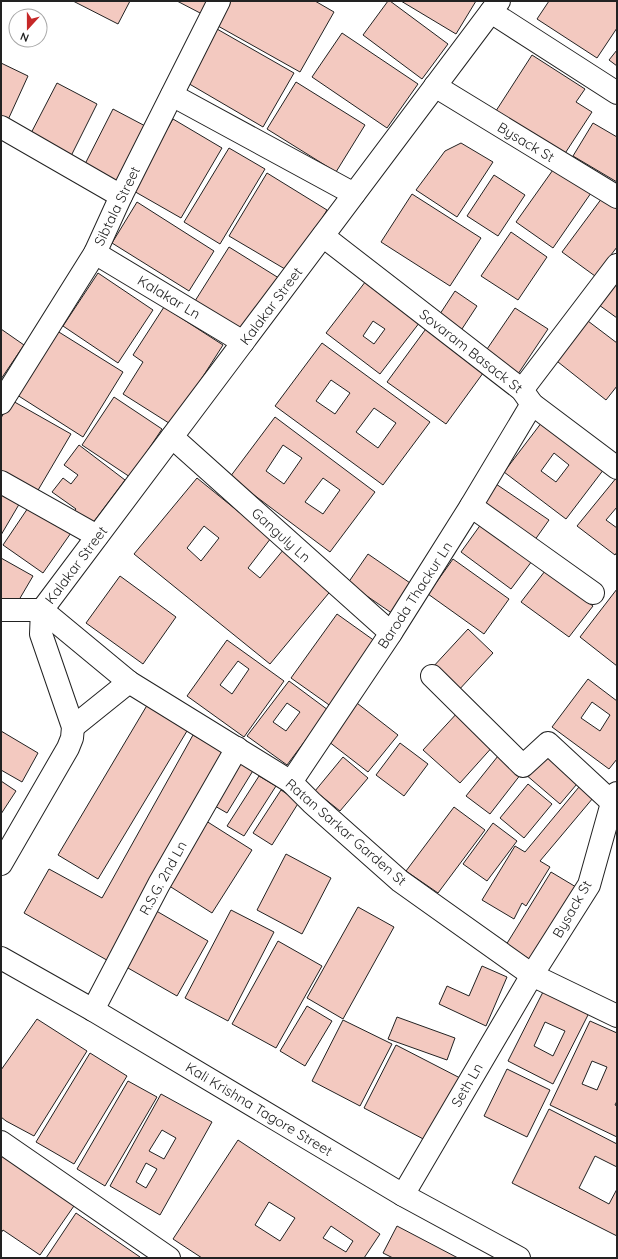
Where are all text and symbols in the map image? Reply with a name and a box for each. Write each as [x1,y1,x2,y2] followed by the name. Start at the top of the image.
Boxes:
[8,8,48,48] north arrow
[18,29,31,45] text: N
[494,118,558,166] street label: Bysack St
[90,163,144,249] street label: Sibtala Street
[236,263,306,349] street label: Kalakar Street
[134,271,204,323] street label: Kalakar Ln
[416,305,527,397] street label: Sovaram Basack St
[248,504,314,566] street label: Ganguly Ln
[41,522,111,608] street label: Kalakar Street
[374,538,456,652] street label: Baroda Thackur Ln
[282,775,410,890] street label: Ratan Sarkar Garden St
[135,838,191,918] street label: R.S.G. 2nd Ln
[548,877,596,941] street label: Bysack St
[182,1058,336,1160] street label: Kali Krishna Tagore Street
[447,1060,487,1110] street label: Seth Ln

